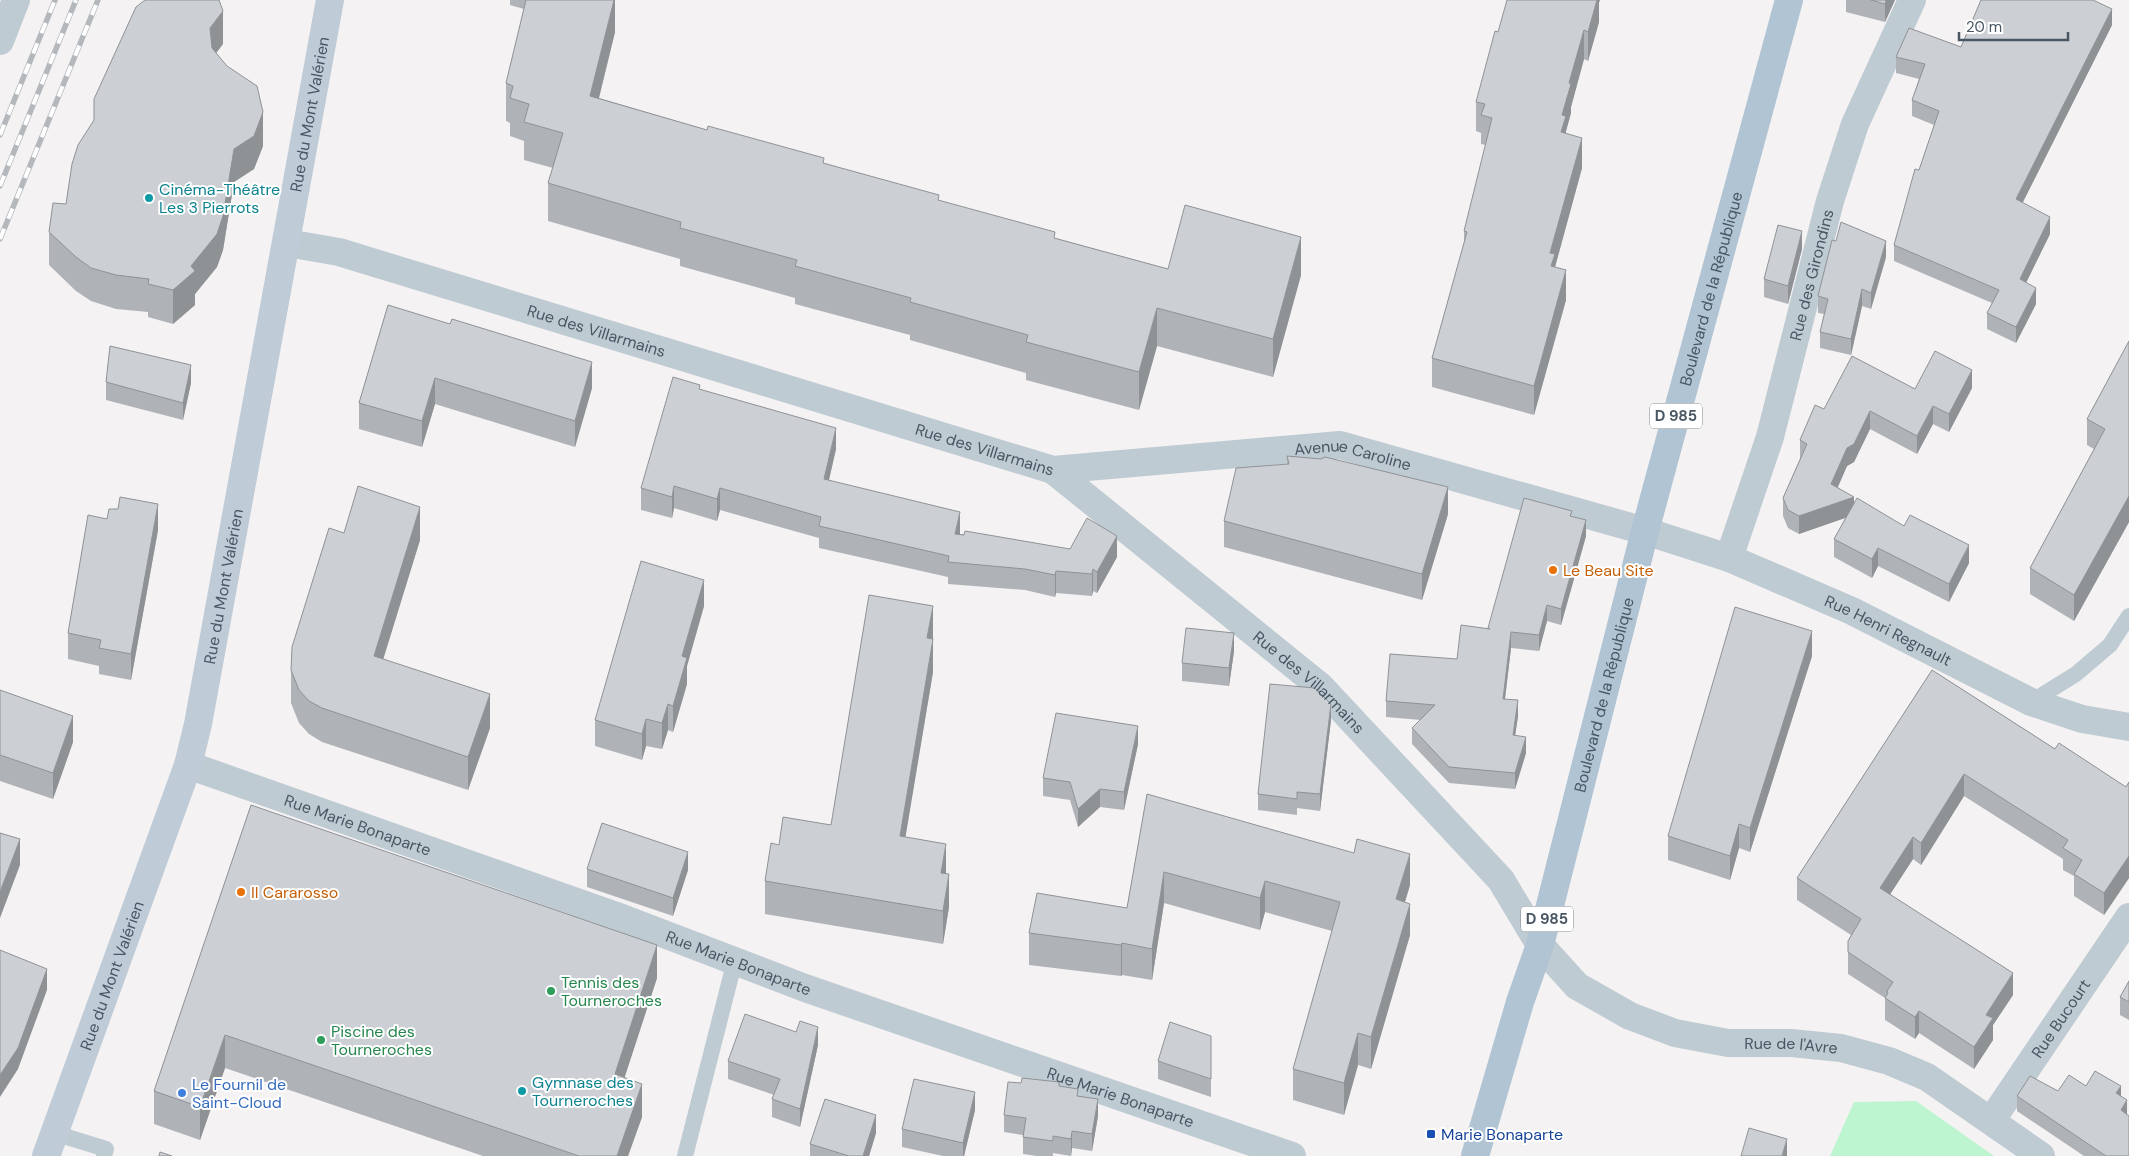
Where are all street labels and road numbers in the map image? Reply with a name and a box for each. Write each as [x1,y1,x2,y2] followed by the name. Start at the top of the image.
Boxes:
[285,35,334,194] street label: Rue du Mont Valérien
[1674,189,1747,388] street label: Boulevard de la République
[1784,207,1838,343] street label: Rue des Girondins
[525,300,668,362] street label: Rue des Villarmains
[1650,404,1702,428] road number: D 985
[913,418,1057,480] street label: Rue des Villarmains
[1293,435,1414,475] street label: Avenue Caroline
[199,507,248,666] street label: Rue du Mont Valérien
[1821,590,1955,670] street label: Rue Henri Regnault
[1569,595,1638,795] street label: Boulevard de la République
[1249,626,1369,738] street label: Rue des Villarmains
[282,789,434,860] street label: Rue Marie Bonaparte
[75,898,148,1053] street label: Rue du Mont Valérien
[1521,906,1573,932] road number: D 985
[663,925,814,1000] street label: Rue Marie Bonaparte
[2026,975,2095,1062] street label: Rue Bucourt
[1744,1033,1839,1058] street label: Rue de l'Avre
[1044,1062,1197,1132] street label: Rue Marie Bonaparte

